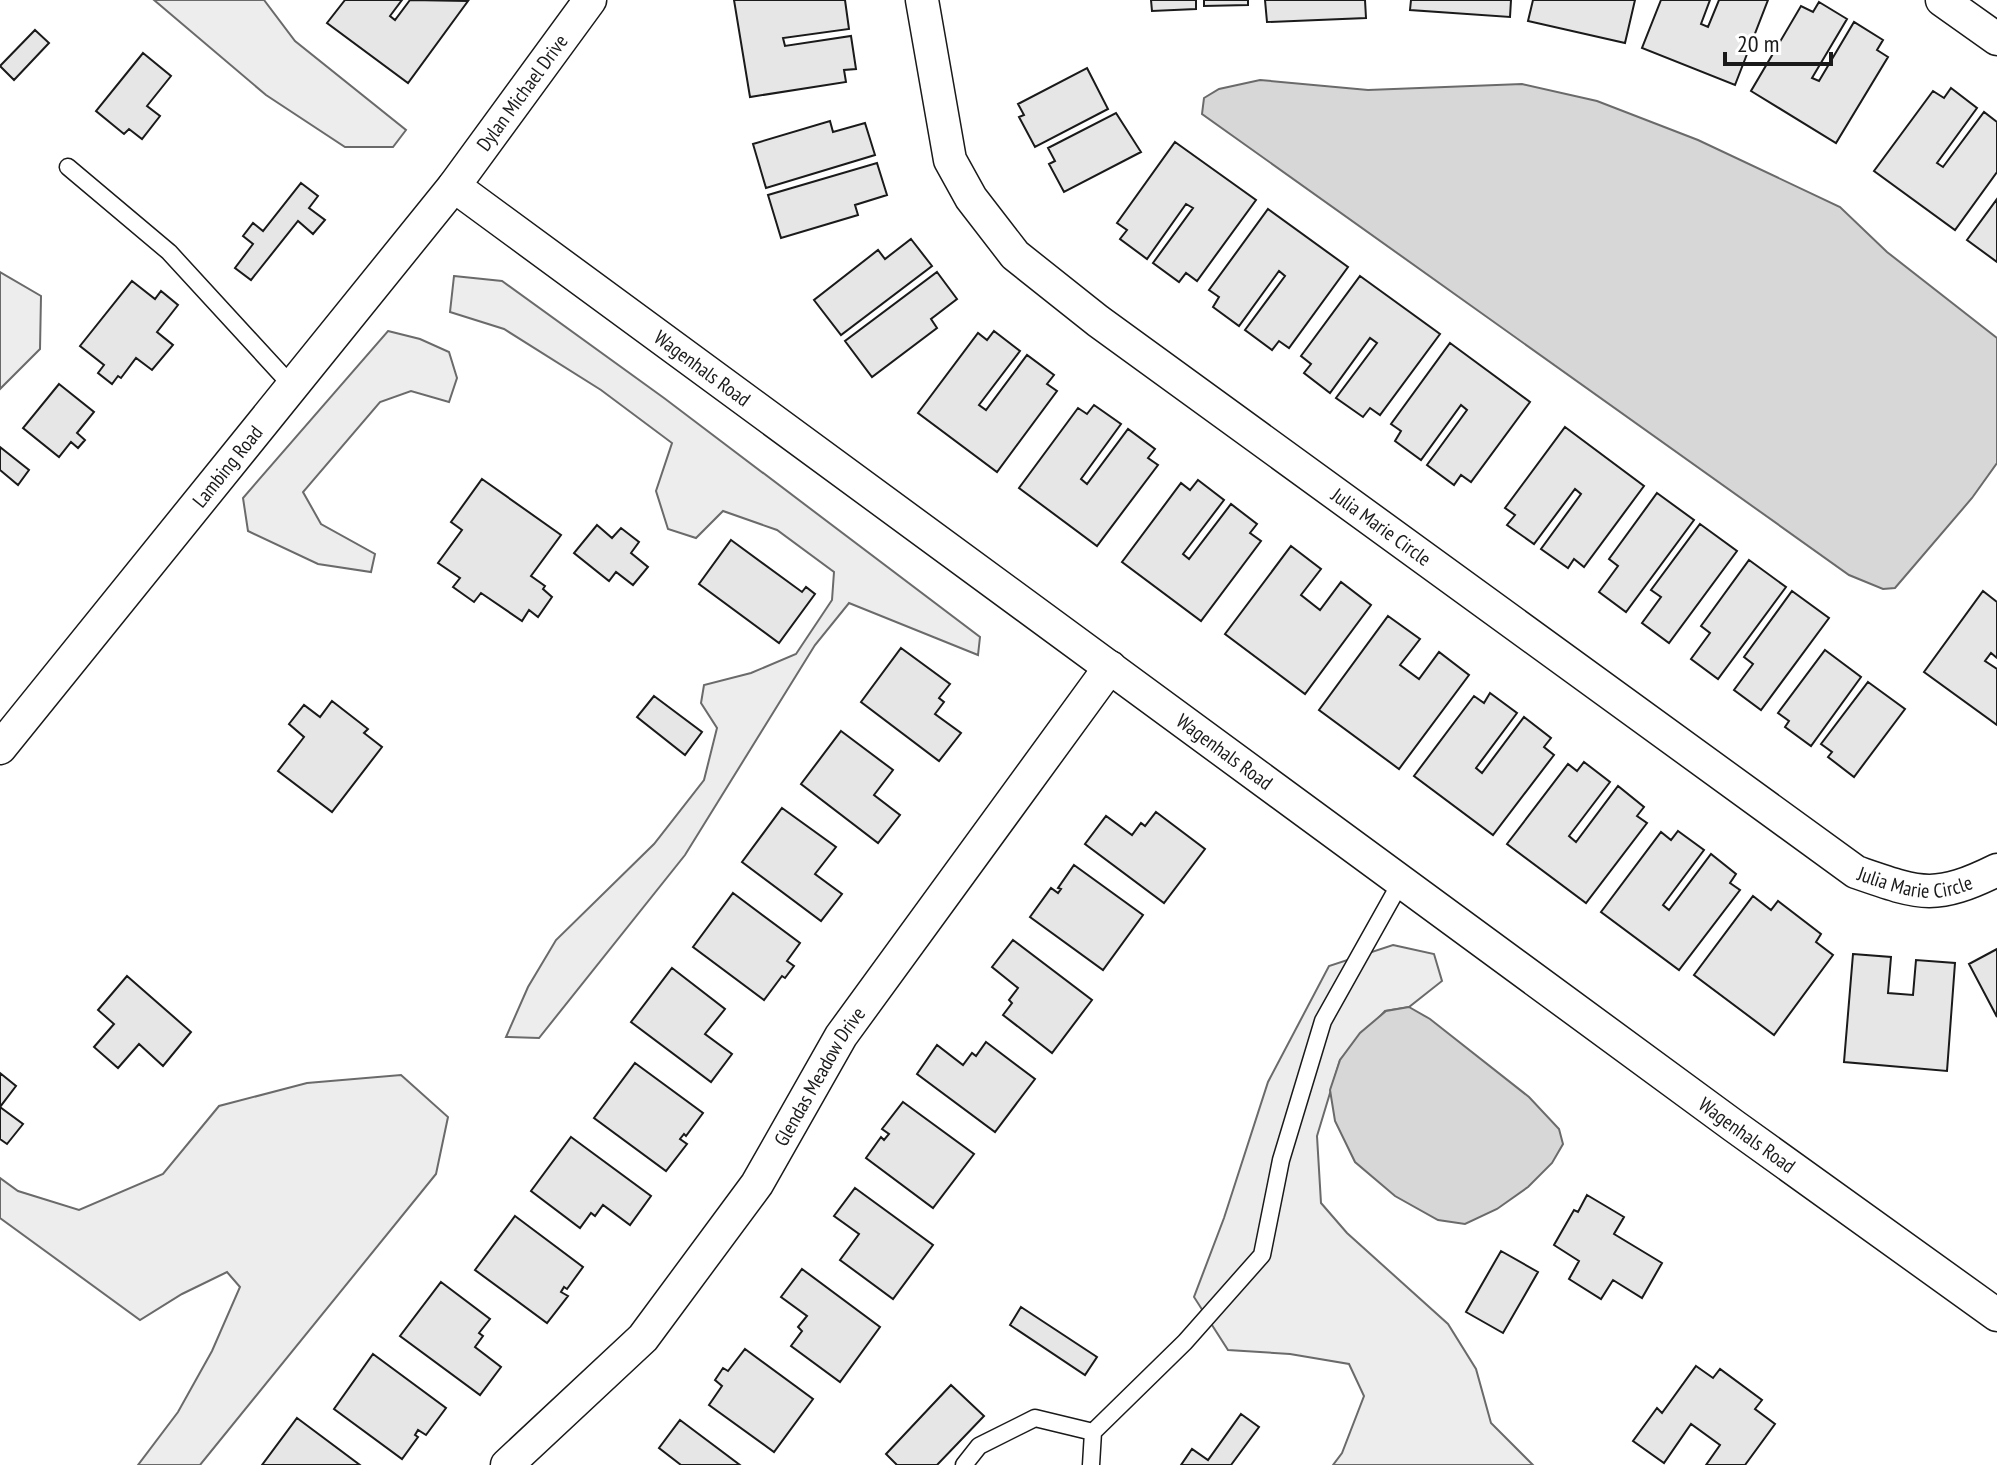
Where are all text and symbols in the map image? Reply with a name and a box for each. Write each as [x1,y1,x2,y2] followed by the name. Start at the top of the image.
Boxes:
[1725,16,1831,66] scale bar
[1737,28,1779,59] text: 20 m
[471,29,573,156] street label: Dylan Michael Drive
[649,324,756,412] street label: Wagenhals Road
[187,420,268,513] street label: Lambing Road
[1325,481,1436,572] street label: Julia Marie Circle
[1171,708,1278,796] street label: Wagenhals Road
[1853,860,1976,904] street label: Julia Marie Circle
[768,1002,871,1151] street label: Glendas Meadow Drive
[1694,1091,1800,1179] street label: Wagenhals Road

